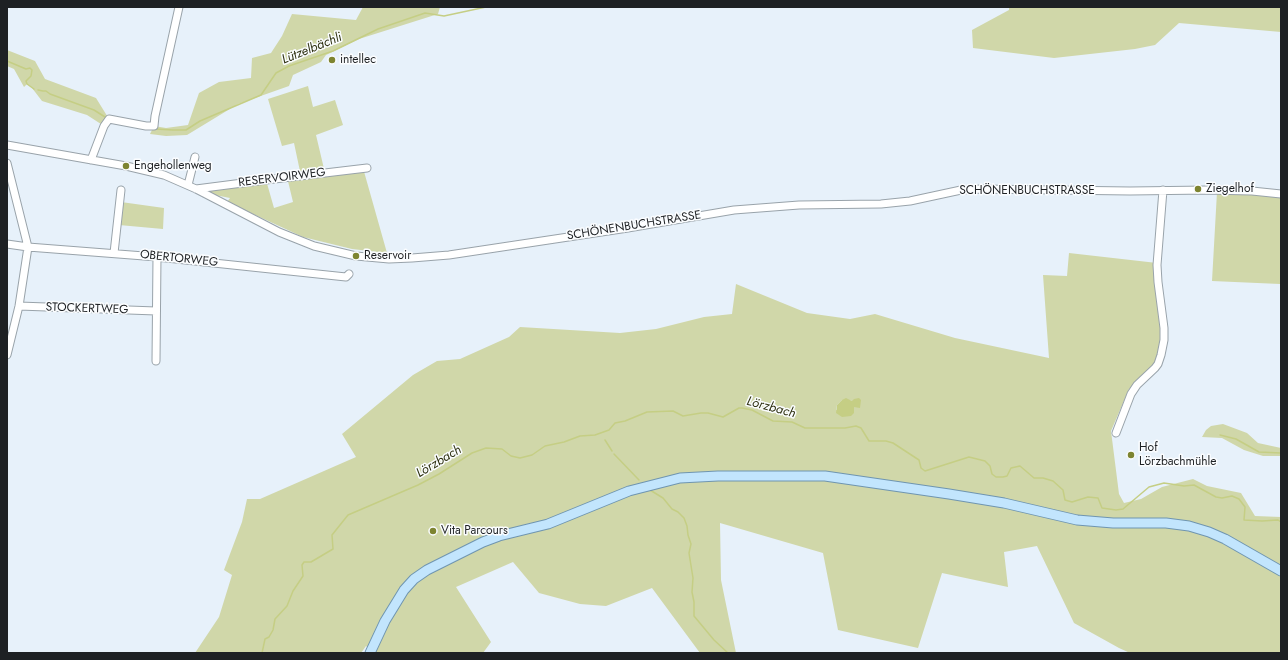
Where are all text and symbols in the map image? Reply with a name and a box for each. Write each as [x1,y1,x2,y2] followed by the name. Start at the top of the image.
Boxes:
[280,30,344,68] water label: Lützelbächli
[340,53,376,67] place label: intellec
[327,55,337,65] marker: intellec
[134,159,212,173] place label: Engehollenweg
[121,161,131,171] marker: Engehollenweg
[238,165,326,191] street label: RESERVOIRWEG
[1206,182,1254,196] place label: Ziegelhof
[959,184,1095,198] street label: SCHÖNENBUCHSTRASSE
[1193,184,1203,194] marker: Ziegelhof
[566,208,702,244] street label: SCHÖNENBUCHSTRASSE
[139,248,219,270] street label: OBERTORWEG
[364,249,411,263] place label: Reservoir
[351,251,361,261] marker: Reservoir
[45,300,129,318] street label: STOCKERTWEG
[745,394,797,422] water label: Lörzbach
[1139,441,1216,469] place label: Hof Lörzbachmühle
[414,442,464,482] water label: Lörzbach
[1126,450,1136,460] marker: Hof Lörzbachmühle
[441,524,508,538] place label: Vita Parcours
[428,526,438,536] marker: Vita Parcours

